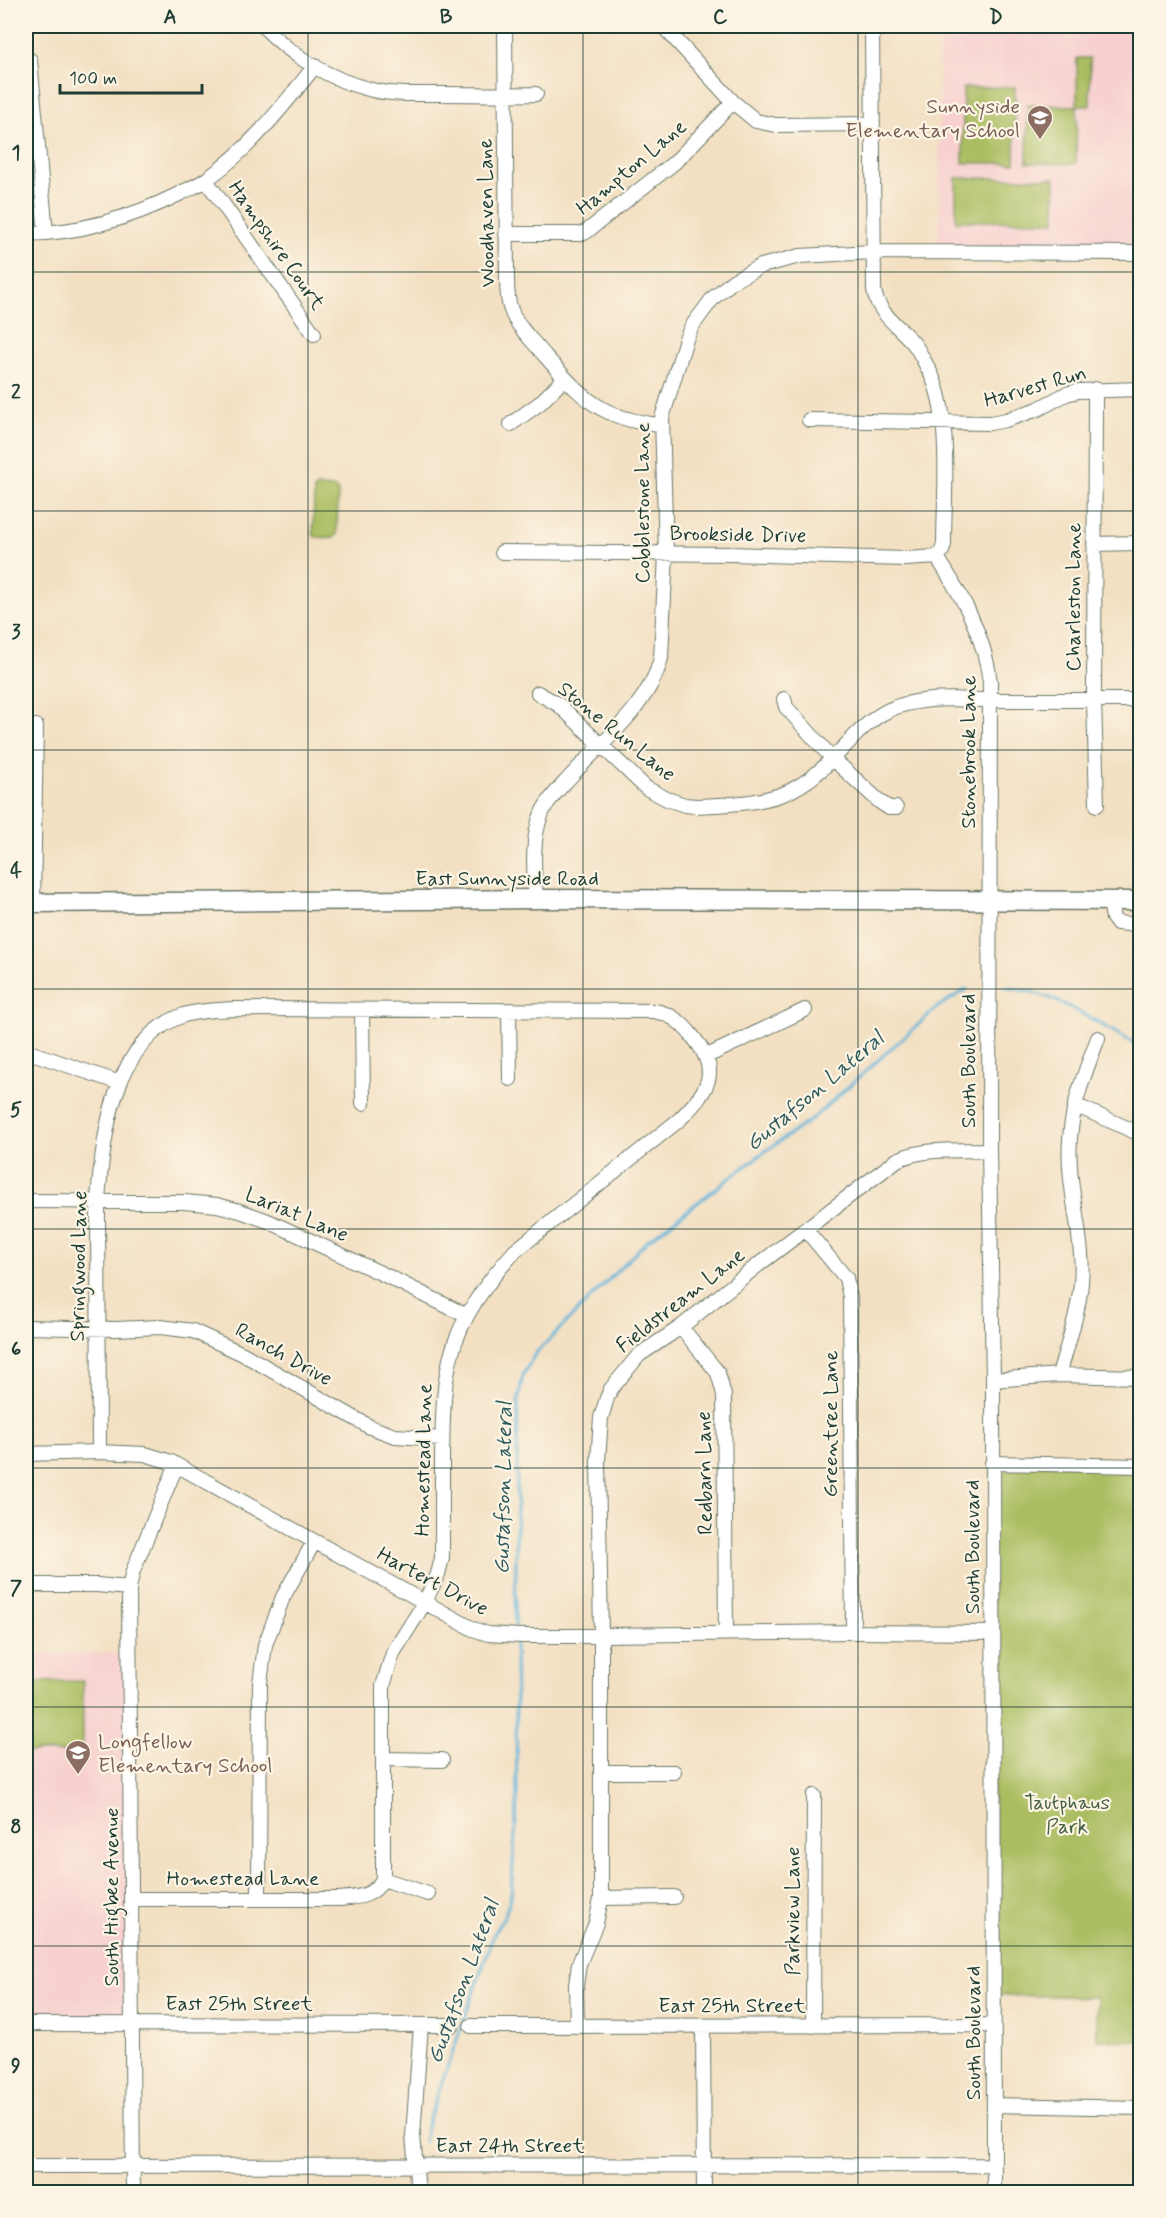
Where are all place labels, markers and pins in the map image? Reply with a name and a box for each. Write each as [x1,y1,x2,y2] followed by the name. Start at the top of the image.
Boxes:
[845,93,1020,145] place label: Sunnyside Elementary School
[1025,103,1055,141] school or university icon: Sunnyside Elementary School
[98,1728,273,1780] place label: Longfellow Elementary School
[63,1738,93,1776] school or university icon: Longfellow Elementary School

